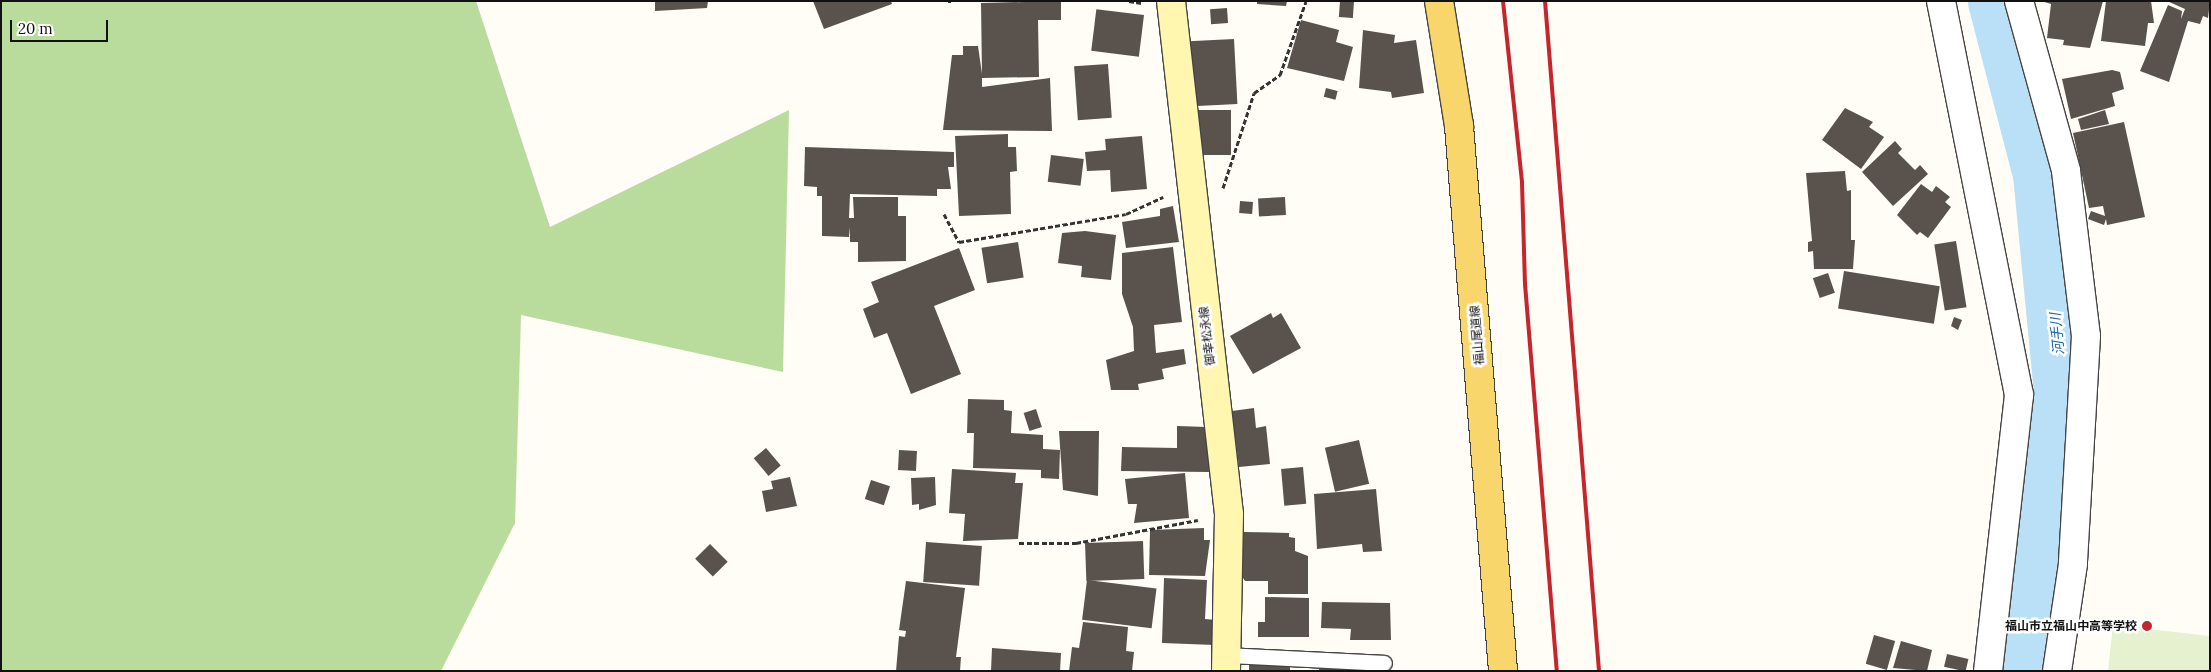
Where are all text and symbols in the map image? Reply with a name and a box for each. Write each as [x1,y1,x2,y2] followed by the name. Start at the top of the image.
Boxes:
[12,10,110,42] scale bar
[18,19,53,38] text: 20 m
[1467,304,1487,366] street label: 福山尾道線
[1196,305,1218,367] street label: 御幸松永線
[2047,312,2067,356] water label: 河手川
[2005,619,2137,633] place label: 福山市立福山中高等学校
[2141,620,2153,632] marker: 福山市立福山中高等学校

